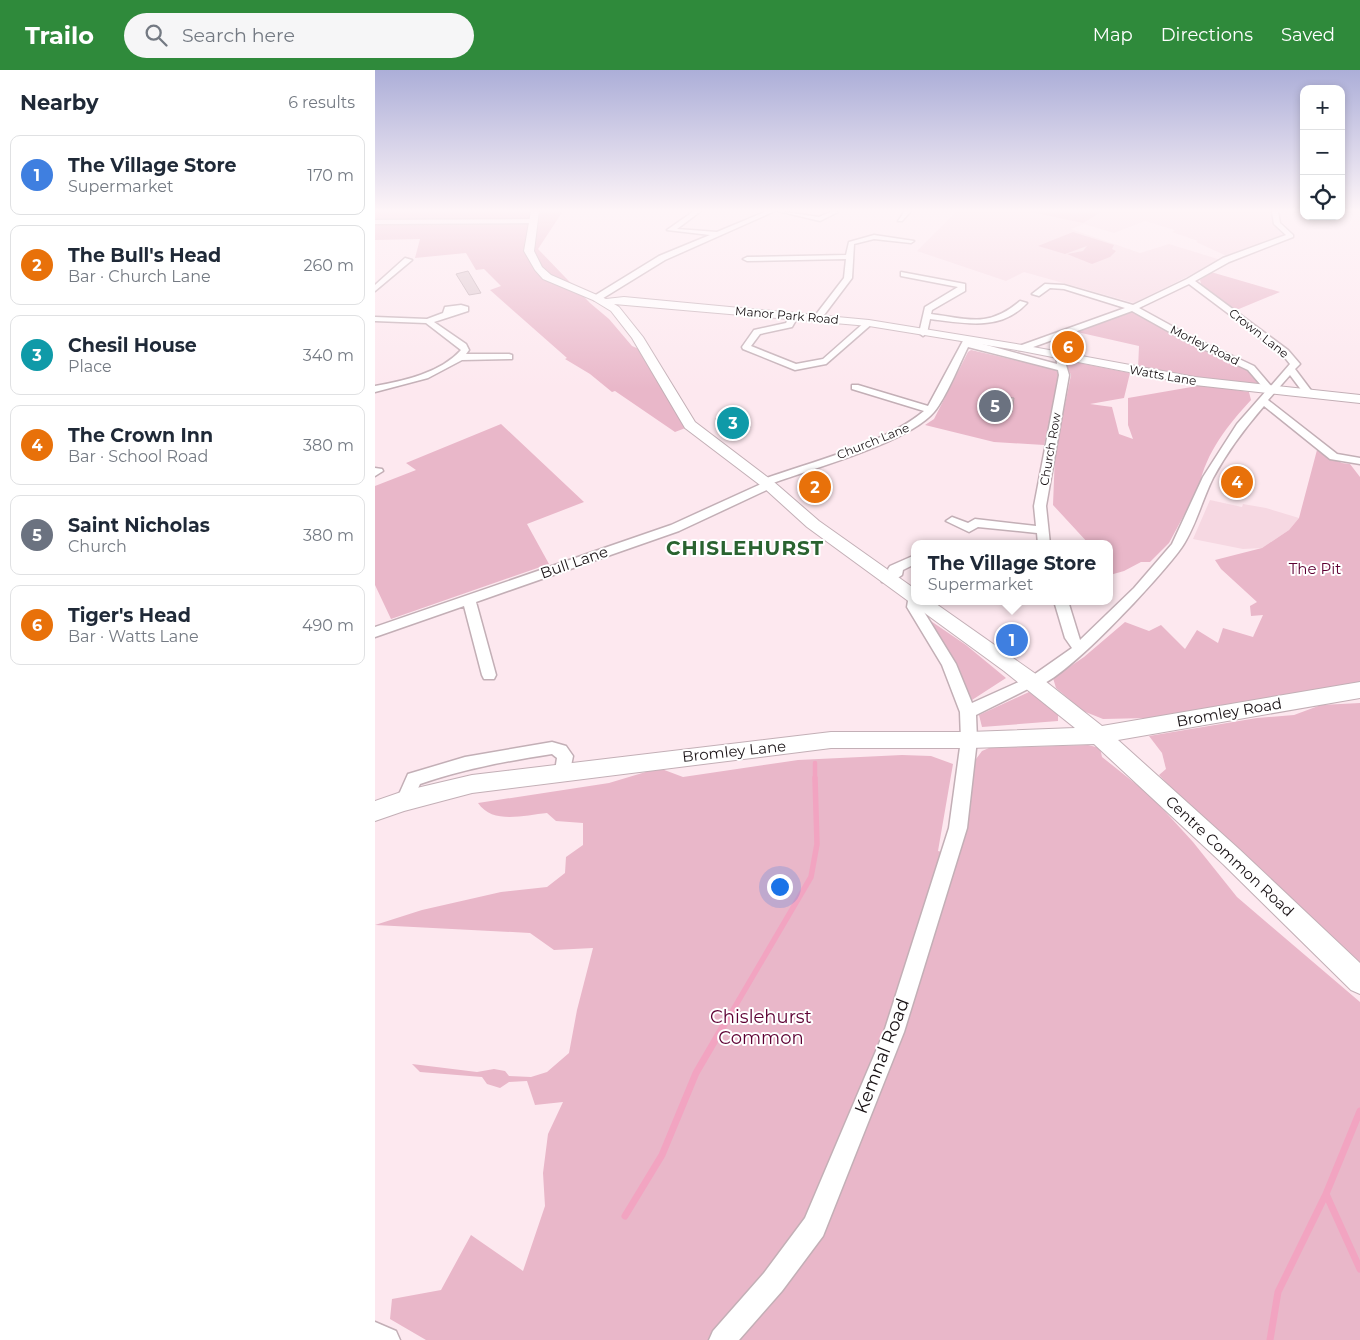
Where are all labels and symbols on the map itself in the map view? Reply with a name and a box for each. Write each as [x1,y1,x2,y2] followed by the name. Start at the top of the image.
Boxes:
[735,303,839,327] street label: Manor Park Road
[1226,305,1292,361] street label: Crown Lane
[1168,322,1242,368] street label: Morley Road
[1052,328,1084,366] pin: 6
[1128,362,1198,388] street label: Watts Lane
[979,387,1011,425] pin: 5
[717,404,749,442] pin: 3
[1036,411,1064,487] street label: Church Row
[835,420,911,462] street label: Church Lane
[1221,463,1253,501] pin: 4
[799,468,831,506] pin: 2
[666,536,824,560] district label: CHISLEHURST
[538,542,610,582] street label: Bull Lane
[1289,559,1341,578] park label: The Pit
[996,621,1028,659] pin: 1
[1175,693,1283,731] street label: Bromley Road
[681,736,787,766] street label: Bromley Lane
[1162,792,1298,920] street label: Centre Common Road
[767,874,793,900] your location
[850,995,914,1117] street label: Kemnal Road
[710,1006,812,1049] park label: Chislehurst Common

